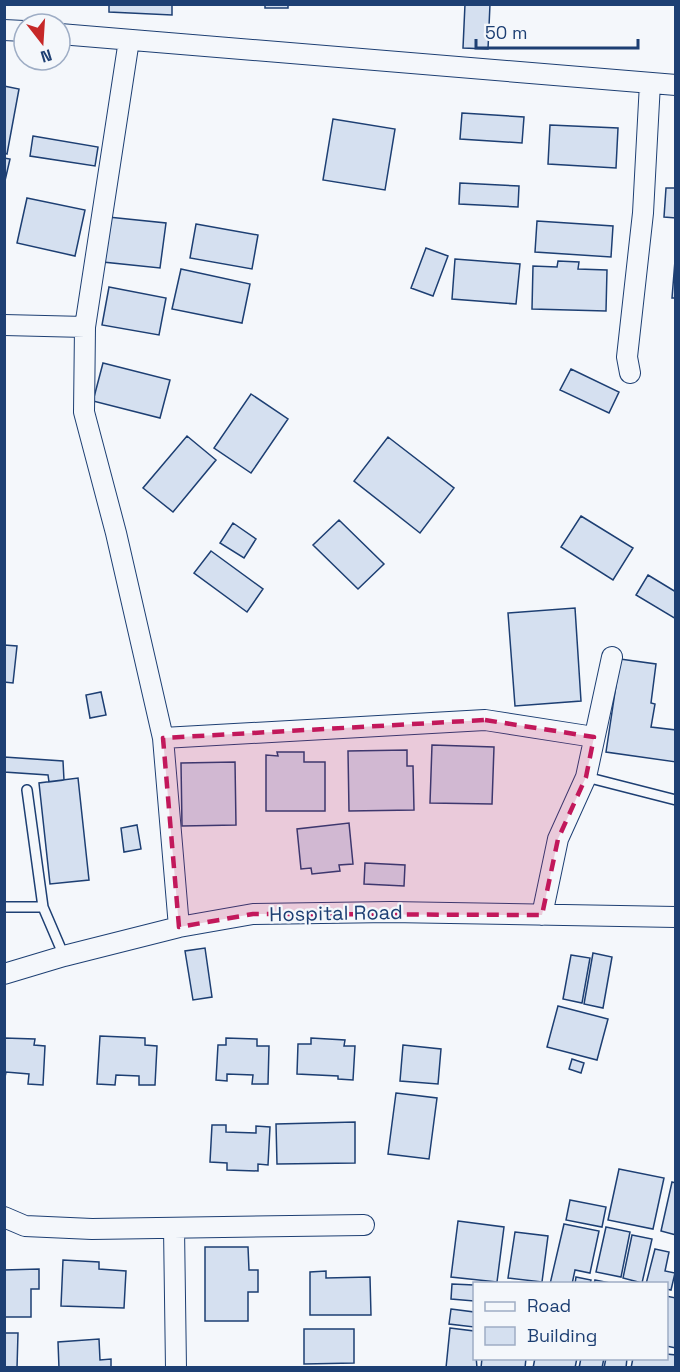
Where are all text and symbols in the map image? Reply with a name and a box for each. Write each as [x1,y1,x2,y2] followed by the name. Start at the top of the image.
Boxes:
[12,12,72,72] north arrow
[476,12,638,50] scale bar
[485,21,527,44] text: 50 m
[38,44,54,67] text: N
[269,899,403,927] street label: Hospital Road
[473,1282,668,1360] legend
[527,1294,571,1317] text: Road
[527,1324,597,1347] text: Building

